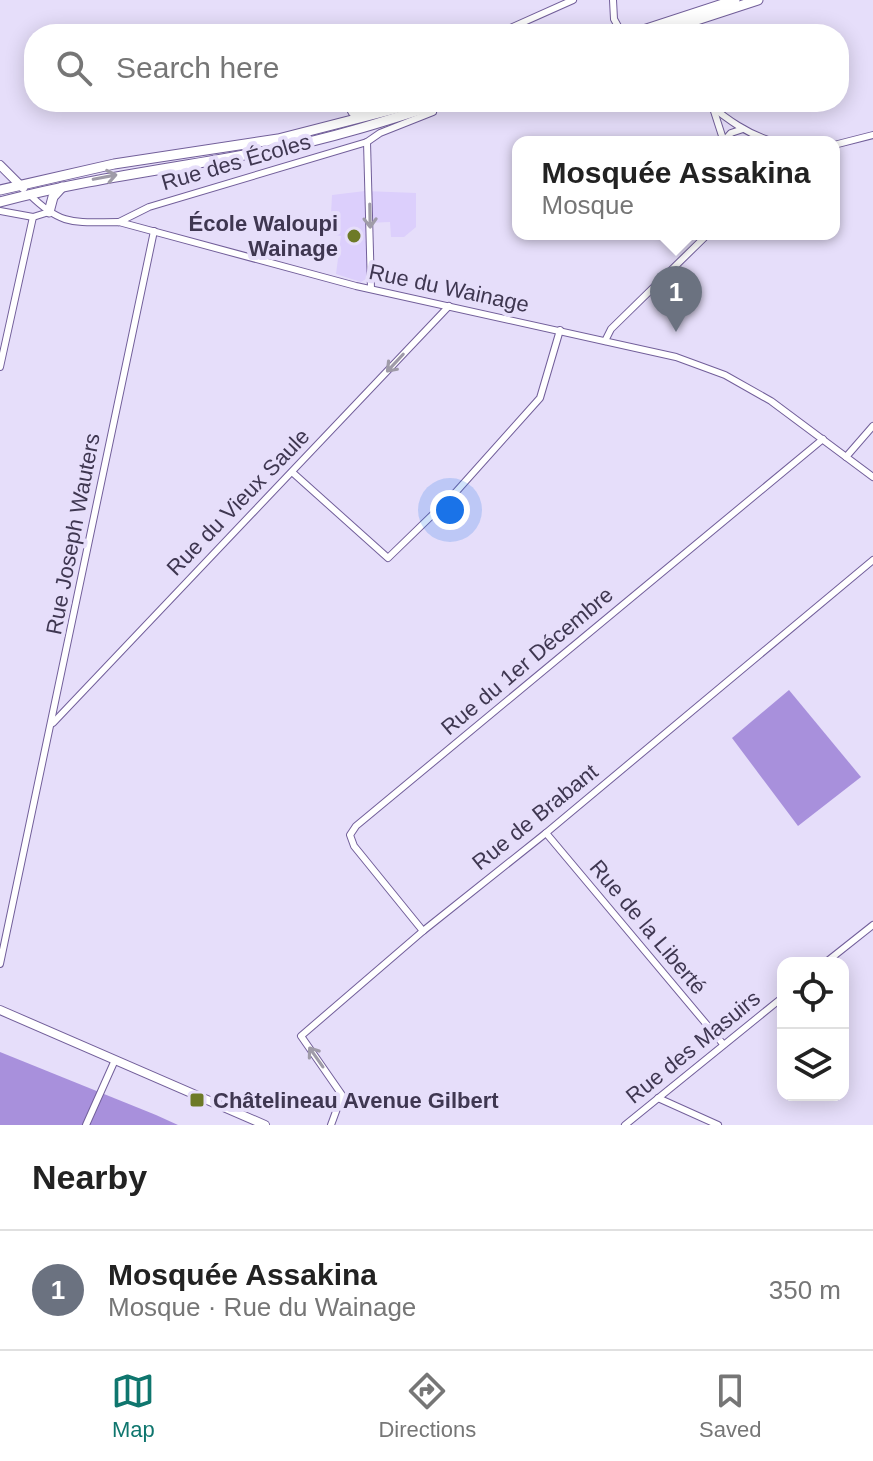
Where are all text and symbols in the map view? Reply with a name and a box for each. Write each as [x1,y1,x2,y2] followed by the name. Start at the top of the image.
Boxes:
[24,24,849,112] search box
[52,46,96,90] icon: search
[116,51,279,84] text: Search here
[158,129,314,195] street label: Rue des Écoles
[512,136,840,240] popup
[542,156,811,189] text: Mosquée Assakina
[92,169,118,184] one-way arrow
[542,190,634,220] text: Mosque
[362,202,378,229] one-way arrow
[188,211,338,261] place label: École Waloupi Wainage
[345,227,363,245] marker: École Waloupi Wainage
[367,259,531,317] street label: Rue du Wainage
[650,266,702,332] pin: 1
[387,352,405,372] one-way arrow
[162,424,314,580] street label: Rue du Vieux Saule
[41,431,105,637] street label: Rue Joseph Wauters
[430,490,470,530] your location
[436,582,618,740] street label: Rue du 1er Décembre
[467,759,603,875] street label: Rue de Brabant
[585,855,711,999] street label: Rue de la Liberté
[777,957,849,1101] map controls
[777,957,849,1029] button: locate
[621,985,765,1109] street label: Rue des Masuirs
[777,1029,849,1101] button: layers
[308,1047,324,1069] one-way arrow
[213,1088,499,1113] place label: Châtelineau Avenue Gilbert
[188,1091,206,1109] marker: Châtelineau Avenue Gilbert
[32,1158,147,1196] text: Nearby
[108,1258,377,1291] text: Mosquée Assakina
[51,1275,65,1305] text: 1
[769,1275,841,1305] text: 350 m
[108,1292,416,1322] text: Mosque · Rue du Wainage
[111,1369,155,1443] tab: Map
[378,1369,476,1443] tab: Directions
[699,1369,762,1443] tab: Saved

